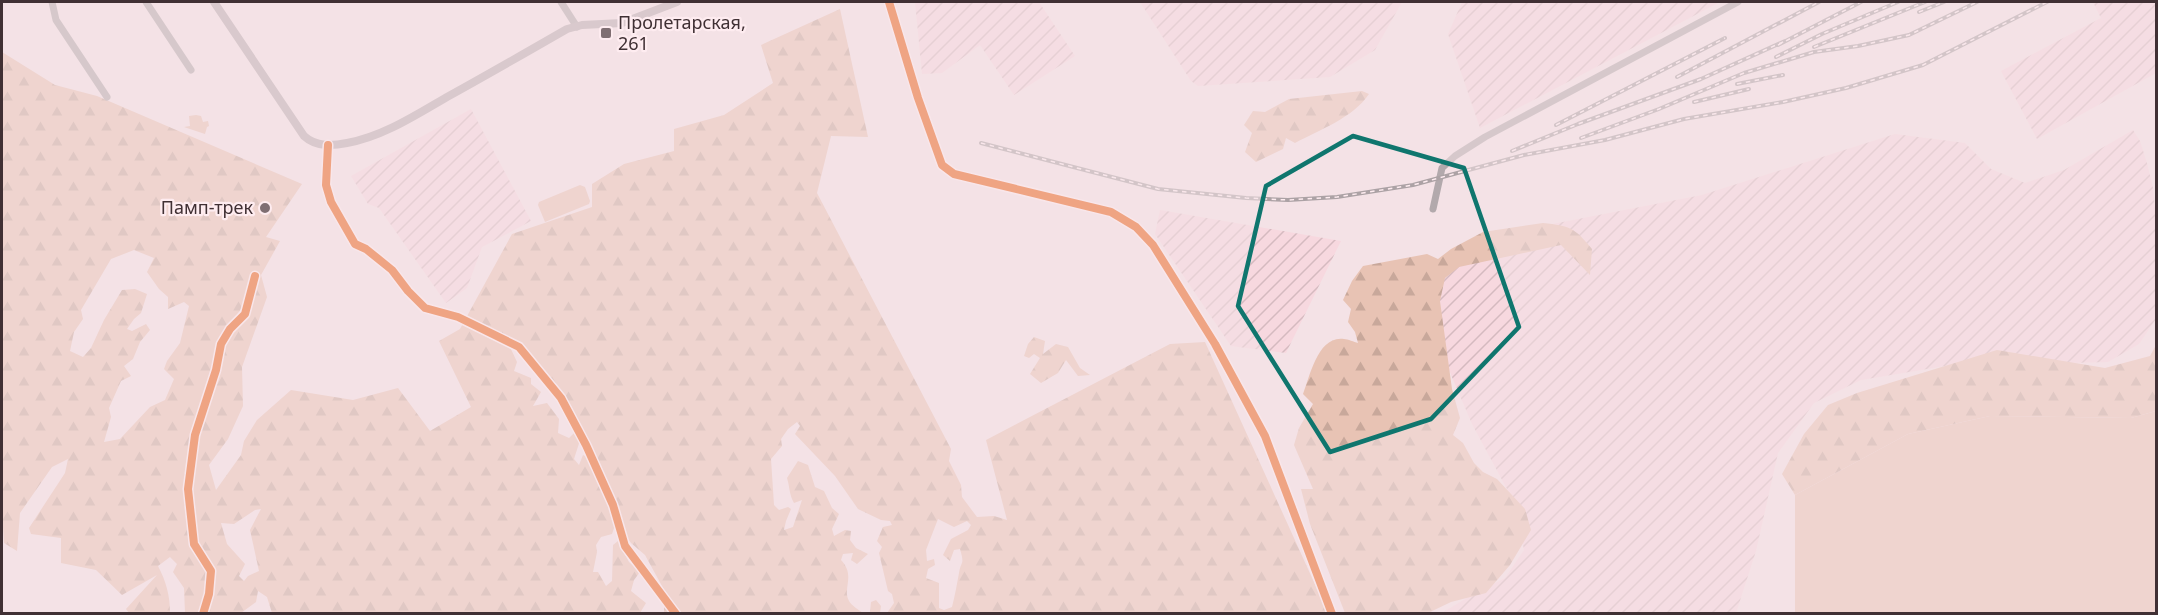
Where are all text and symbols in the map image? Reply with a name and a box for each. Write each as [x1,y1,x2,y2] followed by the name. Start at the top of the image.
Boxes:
[618,10,746,55] place label: Пролетарская, 261
[599,26,613,40] marker: Пролетарская, 261
[161,195,253,219] place label: Памп-трек
[258,201,272,215] marker: Памп-трек

